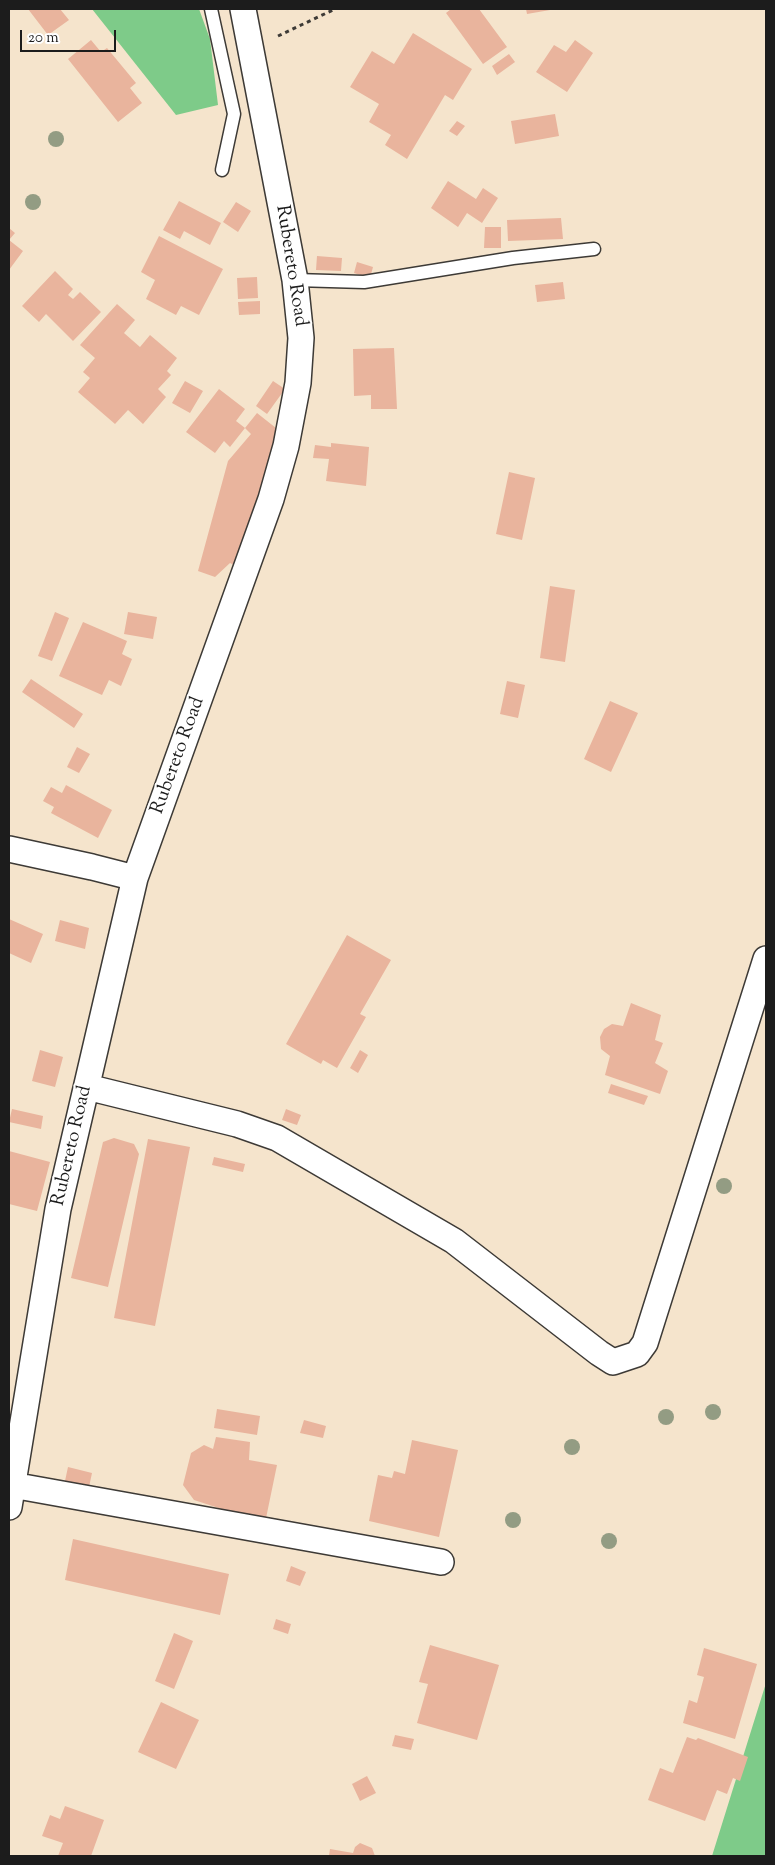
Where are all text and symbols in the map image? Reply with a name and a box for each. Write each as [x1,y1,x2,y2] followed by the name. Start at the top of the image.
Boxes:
[22,20,119,52] scale bar
[28,28,59,49] text: 20 m
[269,204,311,328] street label: Rubereto Road
[147,694,211,818] street label: Rubereto Road
[48,1084,98,1208] street label: Rubereto Road

